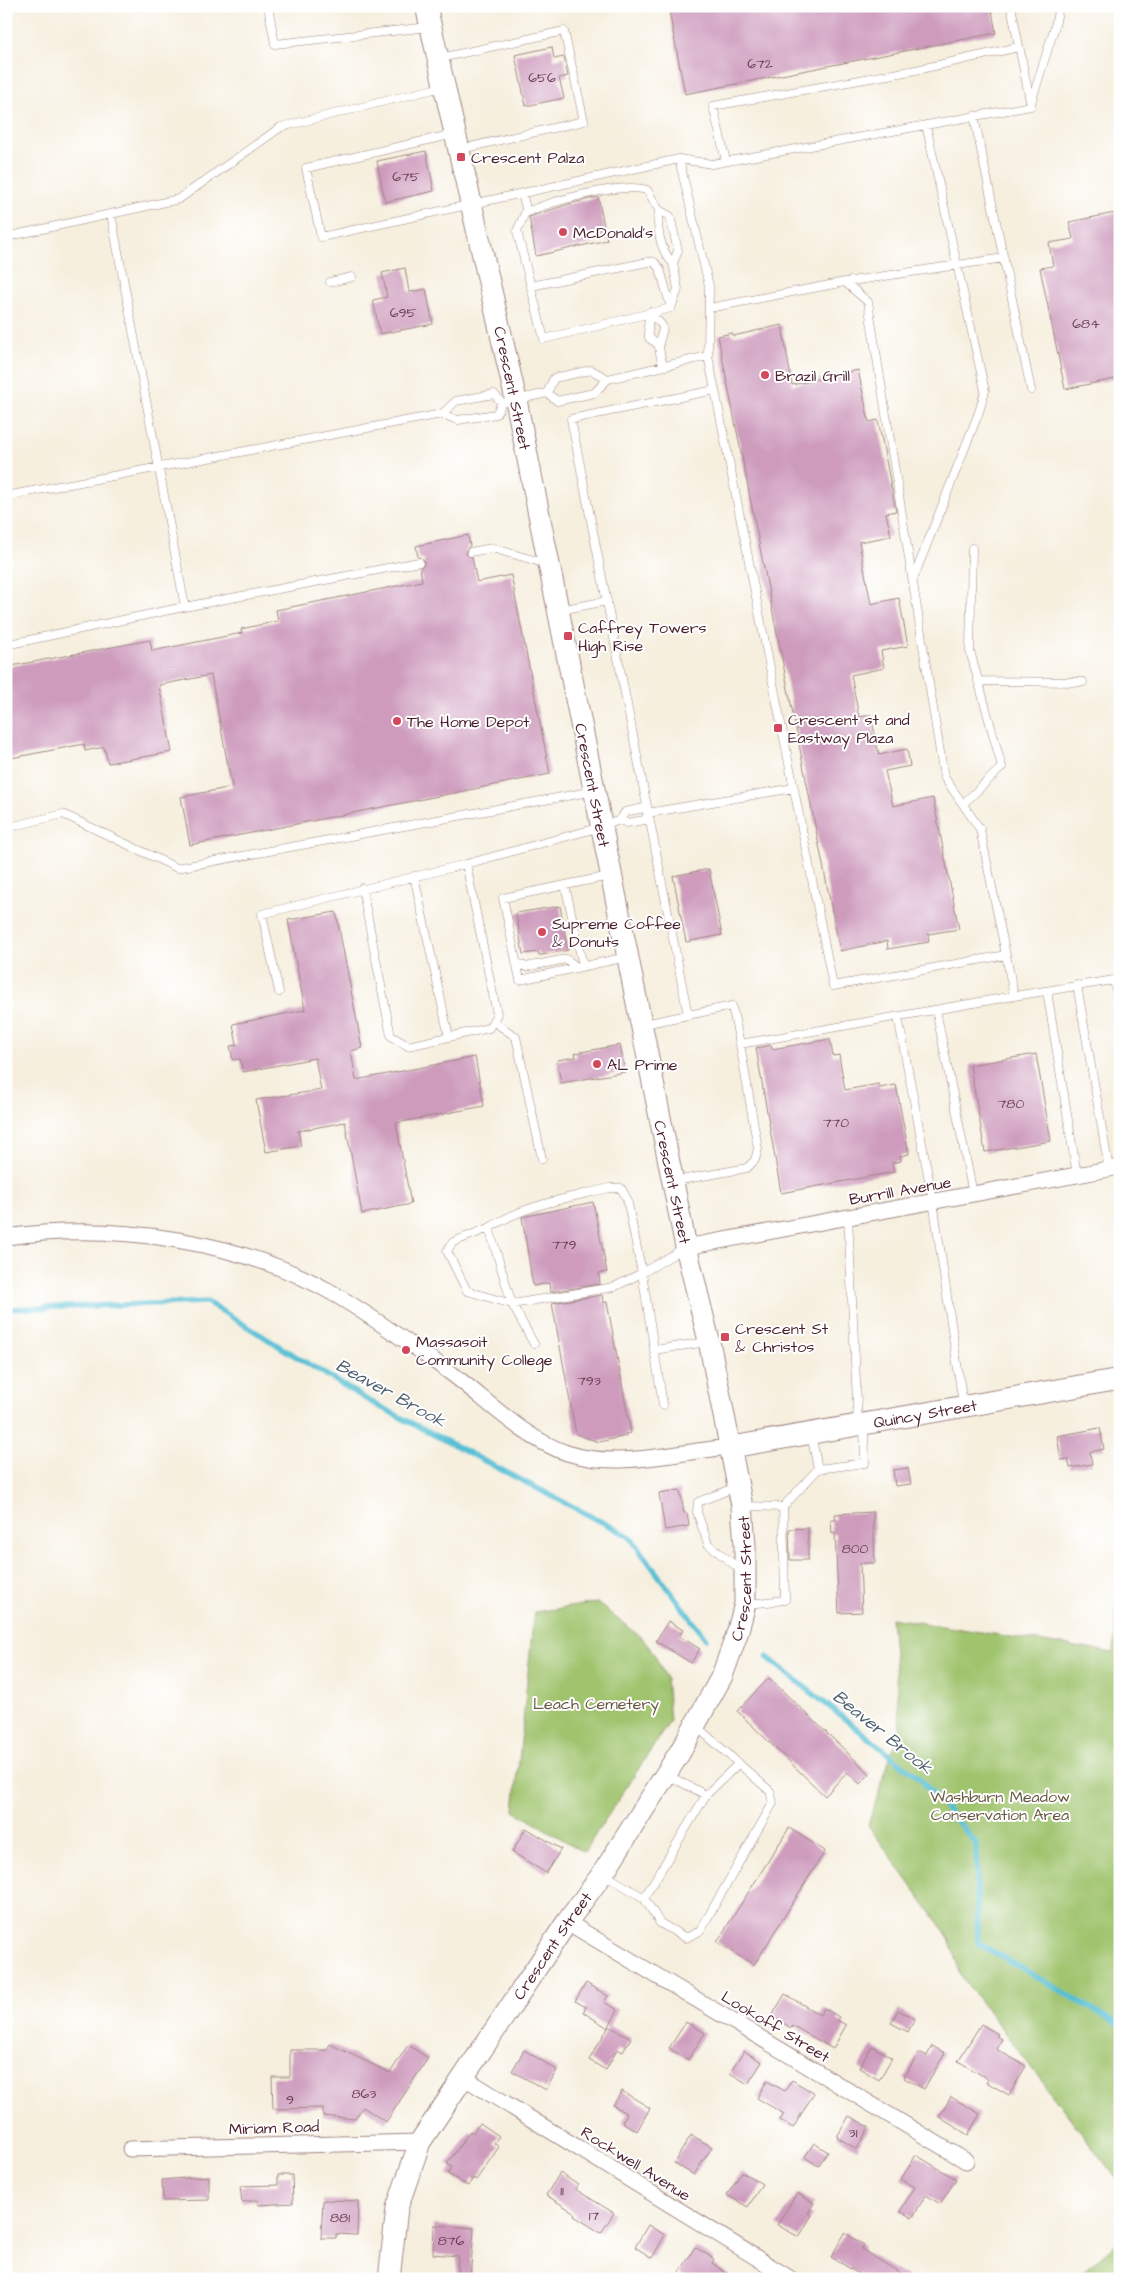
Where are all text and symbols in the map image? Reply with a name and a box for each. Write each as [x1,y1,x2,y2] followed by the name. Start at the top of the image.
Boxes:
[747,54,773,74] house number: 672
[528,68,556,88] house number: 656
[471,147,584,169] place label: Crescent Palza
[455,151,467,163] marker: Crescent Palza
[392,167,420,187] house number: 675
[573,222,653,244] place label: McDonald's
[557,226,569,238] marker: McDonald's
[390,303,416,323] house number: 695
[1072,314,1100,334] house number: 684
[488,324,536,453] street label: Crescent Street
[775,365,850,387] place label: Brazil Grill
[759,369,771,381] marker: Brazil Grill
[578,617,707,658] place label: Caffrey Towers High Rise
[562,630,574,642] marker: Caffrey Towers High Rise
[788,709,910,750] place label: Crescent st and Eastway Plaza
[407,711,530,733] place label: The Home Depot
[391,715,403,727] marker: The Home Depot
[569,721,615,850] street label: Crescent Street
[772,722,784,734] marker: Crescent st and Eastway Plaza
[552,913,681,953] place label: Supreme Coffee & Donuts
[536,926,548,938] marker: Supreme Coffee & Donuts
[607,1054,678,1076] place label: AL Prime
[591,1058,603,1070] marker: AL Prime
[998,1094,1024,1114] house number: 780
[823,1113,849,1133] house number: 770
[648,1118,696,1247] street label: Crescent Street
[848,1171,953,1211] street label: Burrill Avenue
[551,1235,577,1255] house number: 779
[735,1318,829,1358] place label: Crescent St & Christos
[416,1331,553,1372] place label: Massasoit Community College
[719,1331,731,1343] marker: Crescent St & Christos
[400,1344,412,1356] marker: Massasoit Community College
[331,1353,451,1434] water label: Beaver Brook
[577,1371,601,1391] house number: 793
[872,1394,979,1434] street label: Quincy Street
[725,1514,757,1644] street label: Crescent Street
[842,1539,869,1559] house number: 800
[827,1684,939,1781] water label: Beaver Brook
[533,1693,659,1716] park label: Leach Cemetery
[930,1786,1070,1826] park label: Washburn Meadow Conservation Area
[508,1887,598,2004] street label: Crescent Street
[717,1986,834,2068] street label: Lookoff Street
[352,2084,376,2104] house number: 863
[286,2090,294,2110] house number: 9
[228,2115,320,2141] street label: Miriam Road
[576,2121,695,2207] street label: Rockwell Avenue
[849,2123,858,2143] house number: 31
[560,2181,564,2201] house number: 11
[589,2206,600,2226] house number: 17
[330,2208,350,2228] house number: 881
[438,2231,464,2251] house number: 876

